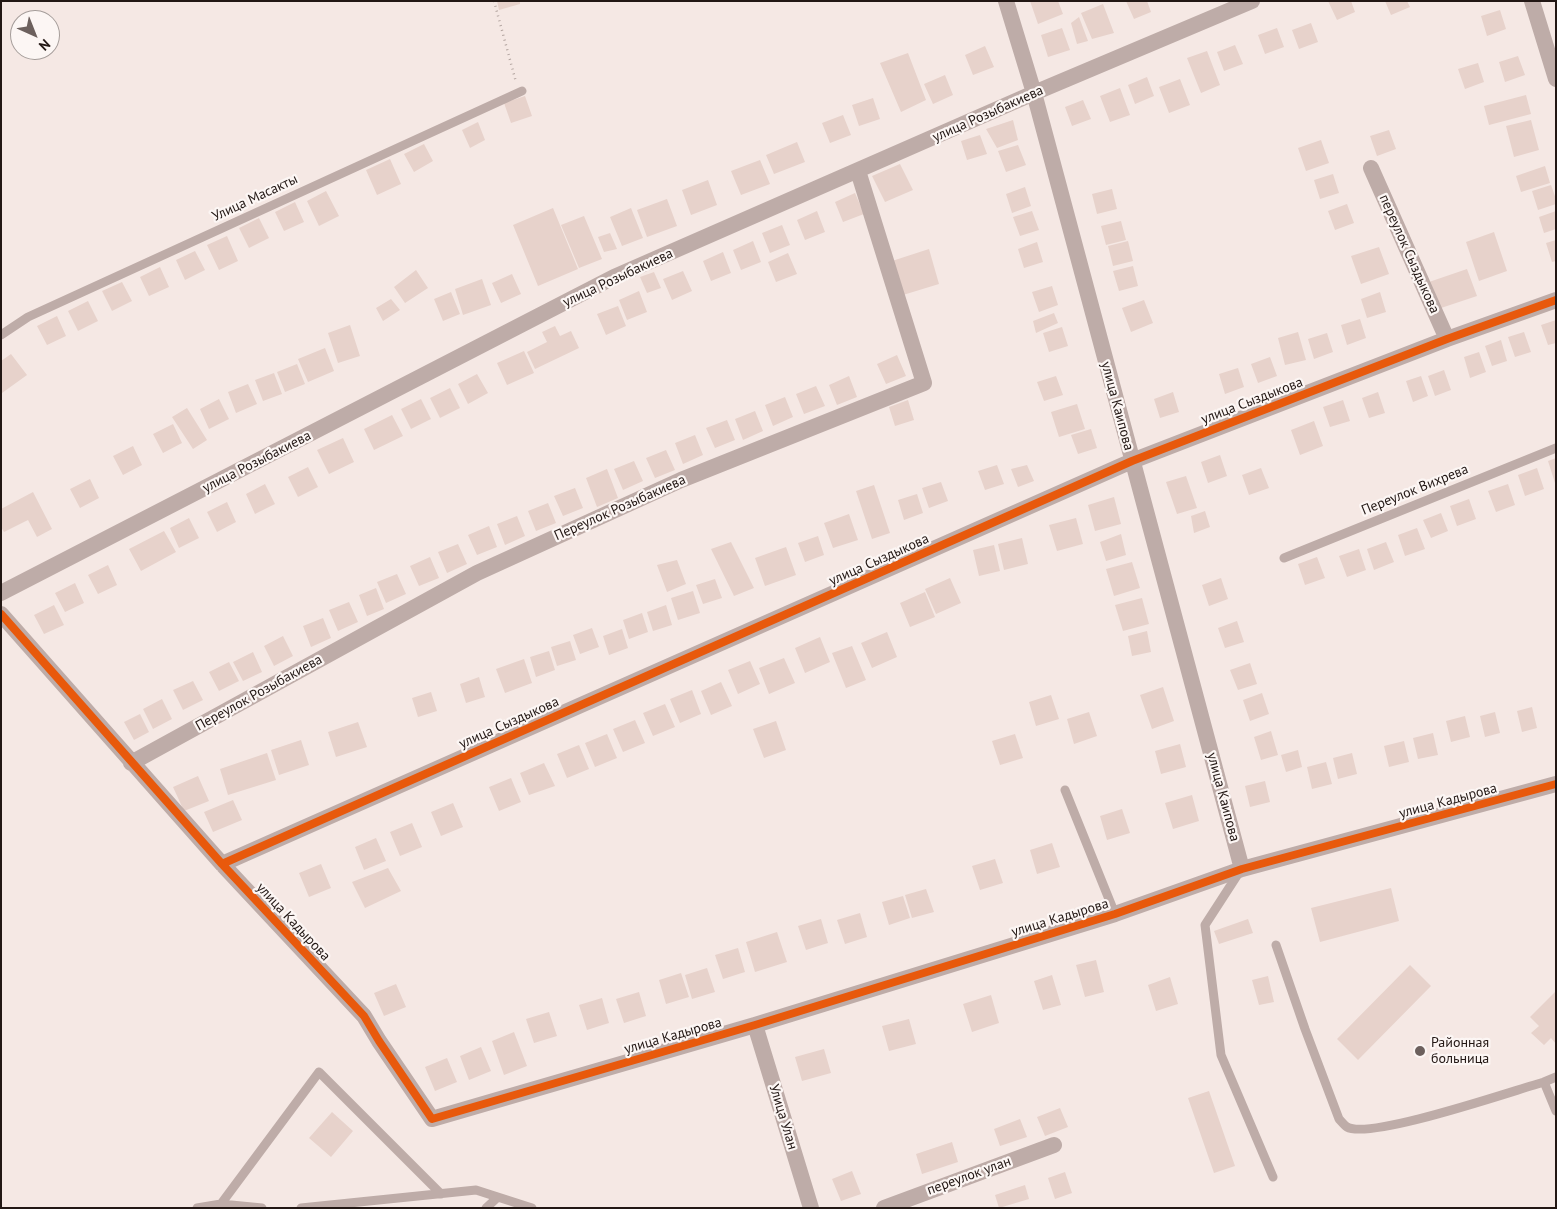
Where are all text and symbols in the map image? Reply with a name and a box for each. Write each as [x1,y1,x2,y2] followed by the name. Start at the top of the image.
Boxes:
[10,10,60,60] north arrow
[35,35,54,55] text: N
[930,82,1046,146] street label: улица Розыбакиева
[210,171,300,225] street label: Улица Масакты
[1375,192,1443,316] street label: переулок Сыздыкова
[560,245,676,311] street label: улица Розыбакиева
[1097,360,1137,452] street label: улица Каипова
[1199,374,1305,428] street label: улица Сыздыкова
[200,427,314,497] street label: улица Розыбакиева
[1359,461,1471,519] street label: Переулок Вихрева
[552,471,688,545] street label: Переулок Розыбакиева
[826,530,932,590] street label: улица Сыздыкова
[193,651,325,735] street label: Переулок Розыбакиева
[456,693,562,753] street label: улица Сыздыкова
[1203,751,1243,843] street label: улица Каипова
[1397,780,1499,822] street label: улица Кадырова
[253,879,333,965] street label: улица Кадырова
[1009,895,1111,941] street label: улица Кадырова
[622,1014,724,1058] street label: улица Кадырова
[1431,1035,1489,1068] place label: Районная больница
[1413,1044,1427,1058] marker: Районная больница
[765,1082,801,1152] street label: Улица Улан
[925,1153,1013,1199] street label: переулок улан

